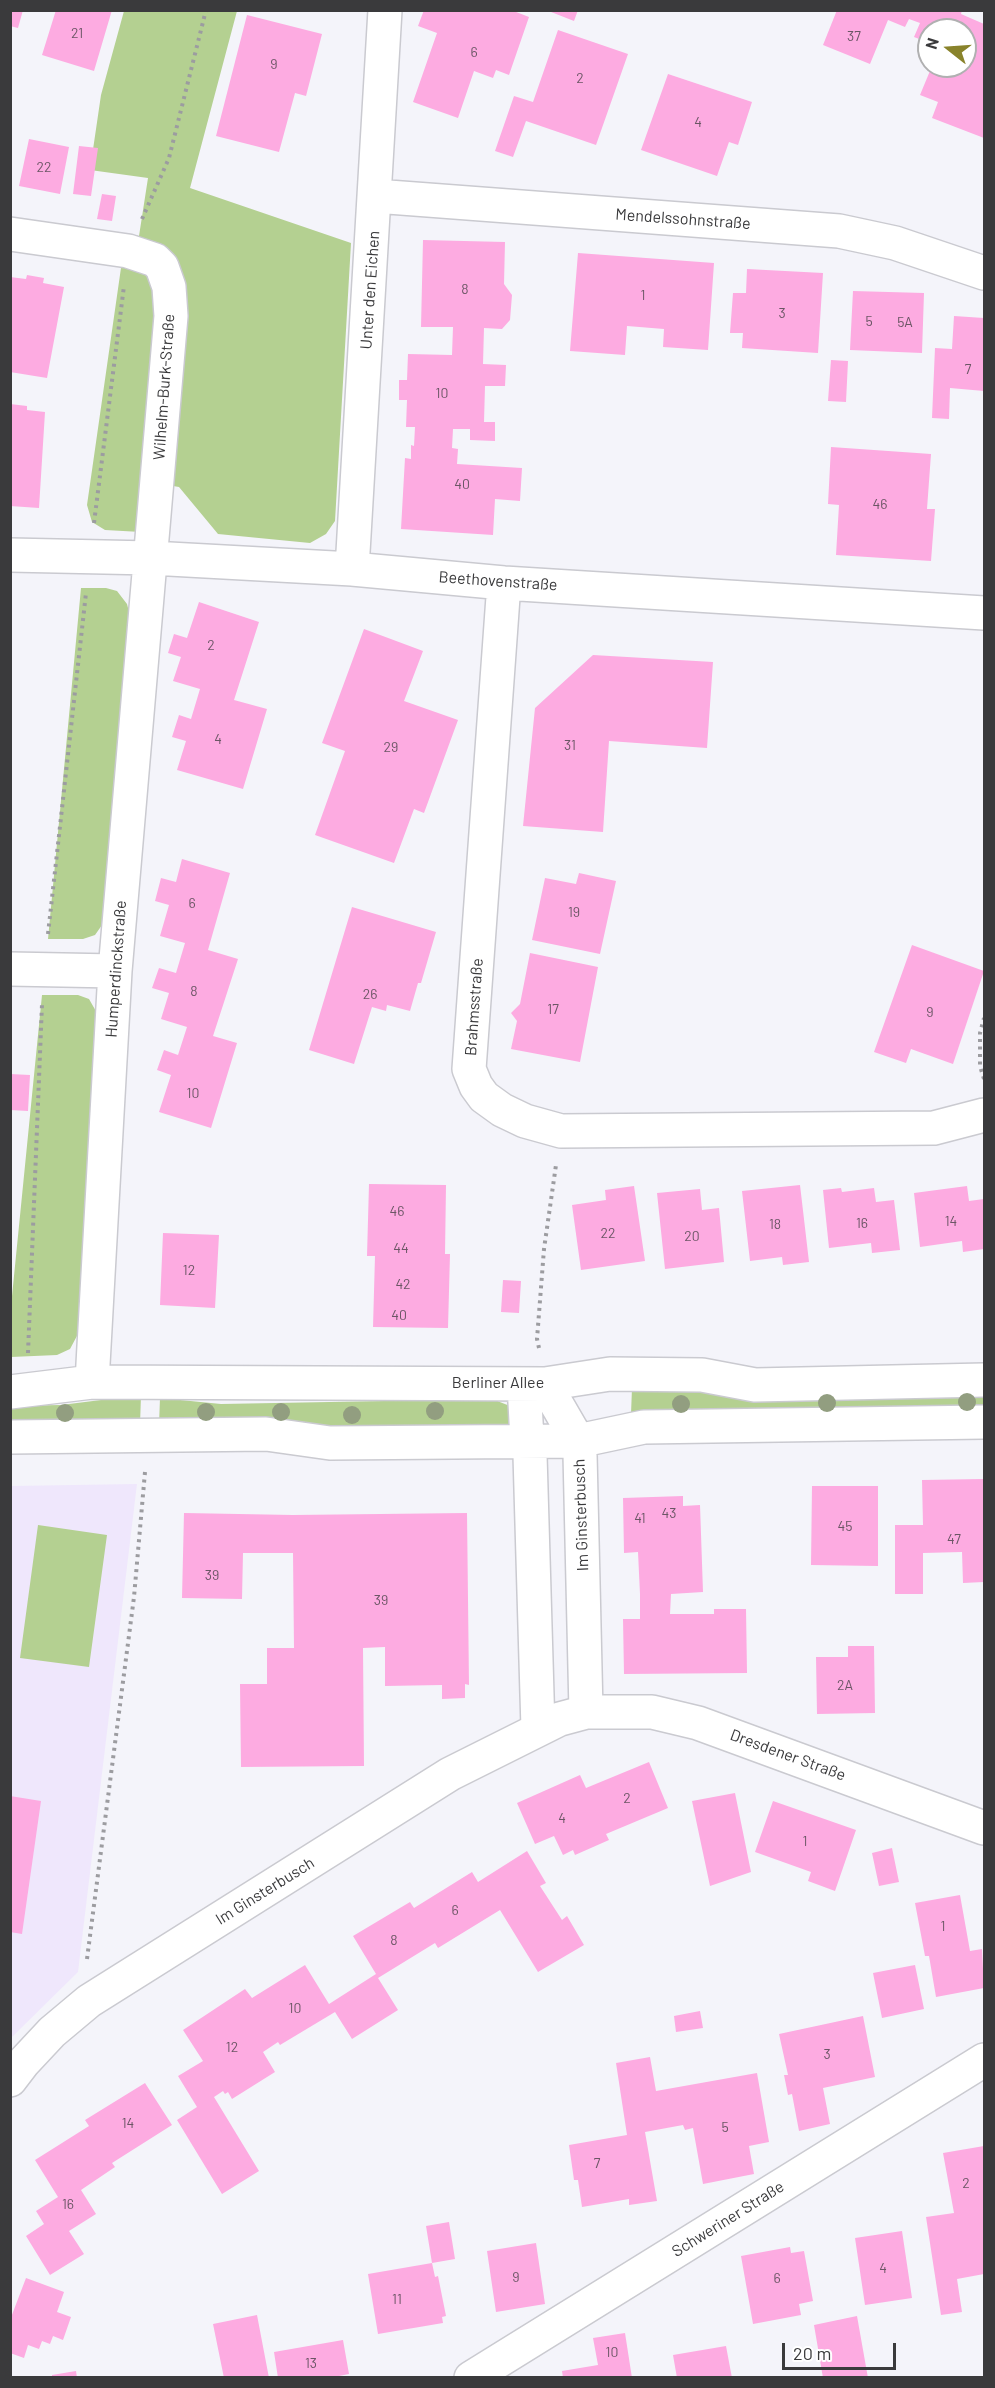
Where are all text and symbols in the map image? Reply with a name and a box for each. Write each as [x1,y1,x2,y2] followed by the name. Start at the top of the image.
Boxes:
[917,18,977,78] north arrow
[71,25,83,41] house number: 21
[847,28,861,44] house number: 37
[921,35,942,51] text: N
[470,44,478,60] house number: 6
[270,56,278,72] house number: 9
[576,70,584,86] house number: 2
[694,114,702,130] house number: 4
[36,159,52,175] house number: 22
[615,205,751,233] street label: Mendelssohnstraße
[356,230,384,350] street label: Unter den Eichen
[461,281,469,297] house number: 8
[641,287,645,303] house number: 1
[778,305,786,321] house number: 3
[149,313,179,461] street label: Wilhelm-Burk-Straße
[865,313,873,329] house number: 5
[897,314,913,330] house number: 5A
[965,361,971,377] house number: 7
[436,385,448,401] house number: 10
[454,476,470,492] house number: 40
[873,496,887,512] house number: 46
[438,567,558,595] street label: Beethovenstraße
[207,637,215,653] house number: 2
[214,731,222,747] house number: 4
[564,737,576,753] house number: 31
[384,739,398,755] house number: 29
[188,895,196,911] house number: 6
[102,900,130,1038] street label: Humperdinckstraße
[568,904,580,920] house number: 19
[461,957,487,1057] street label: Brahmsstraße
[190,983,198,999] house number: 8
[363,986,377,1002] house number: 26
[547,1001,559,1017] house number: 17
[926,1004,934,1020] house number: 9
[187,1085,199,1101] house number: 10
[390,1203,404,1219] house number: 46
[945,1213,957,1229] house number: 14
[856,1215,868,1231] house number: 16
[769,1216,781,1232] house number: 18
[600,1225,616,1241] house number: 22
[684,1228,700,1244] house number: 20
[393,1240,409,1256] house number: 44
[183,1262,195,1278] house number: 12
[395,1276,411,1292] house number: 42
[391,1307,407,1323] house number: 40
[452,1373,544,1393] street label: Berliner Allee
[569,1458,593,1572] street label: Im Ginsterbusch
[662,1505,676,1521] house number: 43
[634,1510,646,1526] house number: 41
[838,1518,852,1534] house number: 45
[947,1531,961,1547] house number: 47
[205,1567,219,1583] house number: 39
[374,1592,388,1608] house number: 39
[837,1677,853,1693] house number: 2A
[728,1725,848,1785] street label: Dresdener Straße
[623,1790,631,1806] house number: 2
[558,1810,566,1826] house number: 4
[803,1833,807,1849] house number: 1
[212,1853,318,1929] street label: Im Ginsterbusch
[451,1902,459,1918] house number: 6
[941,1918,945,1934] house number: 1
[390,1932,398,1948] house number: 8
[289,2000,301,2016] house number: 10
[226,2039,238,2055] house number: 12
[823,2046,831,2062] house number: 3
[122,2115,134,2131] house number: 14
[721,2119,729,2135] house number: 5
[594,2155,600,2171] house number: 7
[962,2175,970,2191] house number: 2
[668,2177,788,2261] street label: Schweriner Straße
[62,2196,74,2212] house number: 16
[879,2260,887,2276] house number: 4
[512,2269,520,2285] house number: 9
[773,2270,781,2286] house number: 6
[392,2291,402,2307] house number: 11
[785,2331,899,2369] scale bar
[793,2342,831,2364] text: 20 m
[606,2344,618,2360] house number: 10
[305,2355,317,2371] house number: 13

